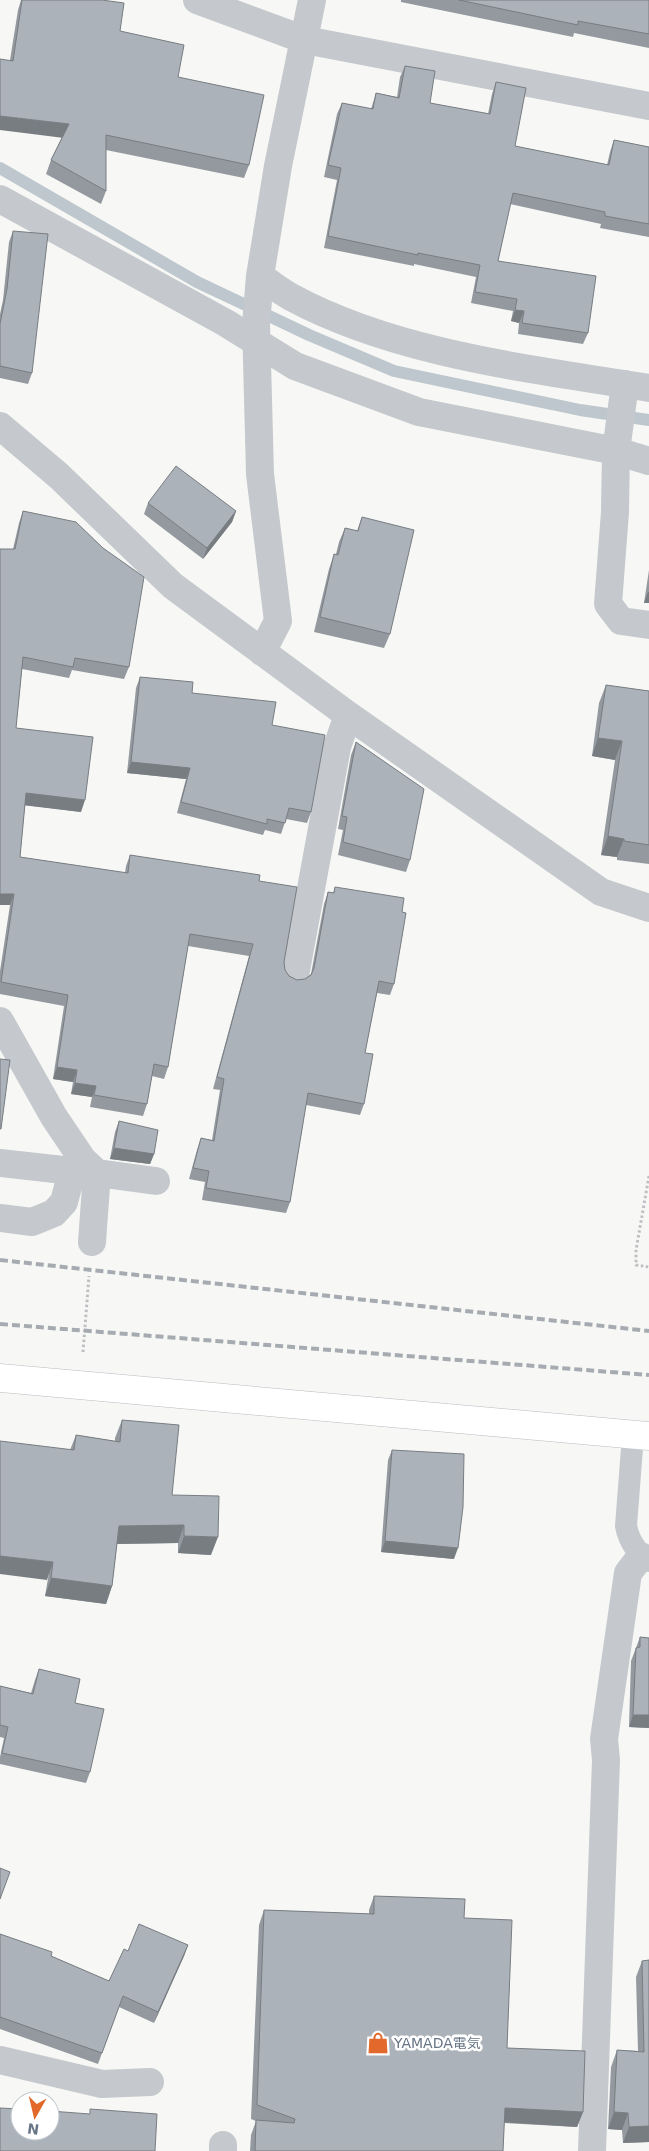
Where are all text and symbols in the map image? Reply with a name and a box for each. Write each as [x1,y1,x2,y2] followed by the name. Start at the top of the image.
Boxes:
[365,2030,391,2056] shop icon: YAMADA電気
[393,2035,481,2051] place label: YAMADA電気
[10,2091,60,2141] north arrow
[26,2120,40,2138] text: N

